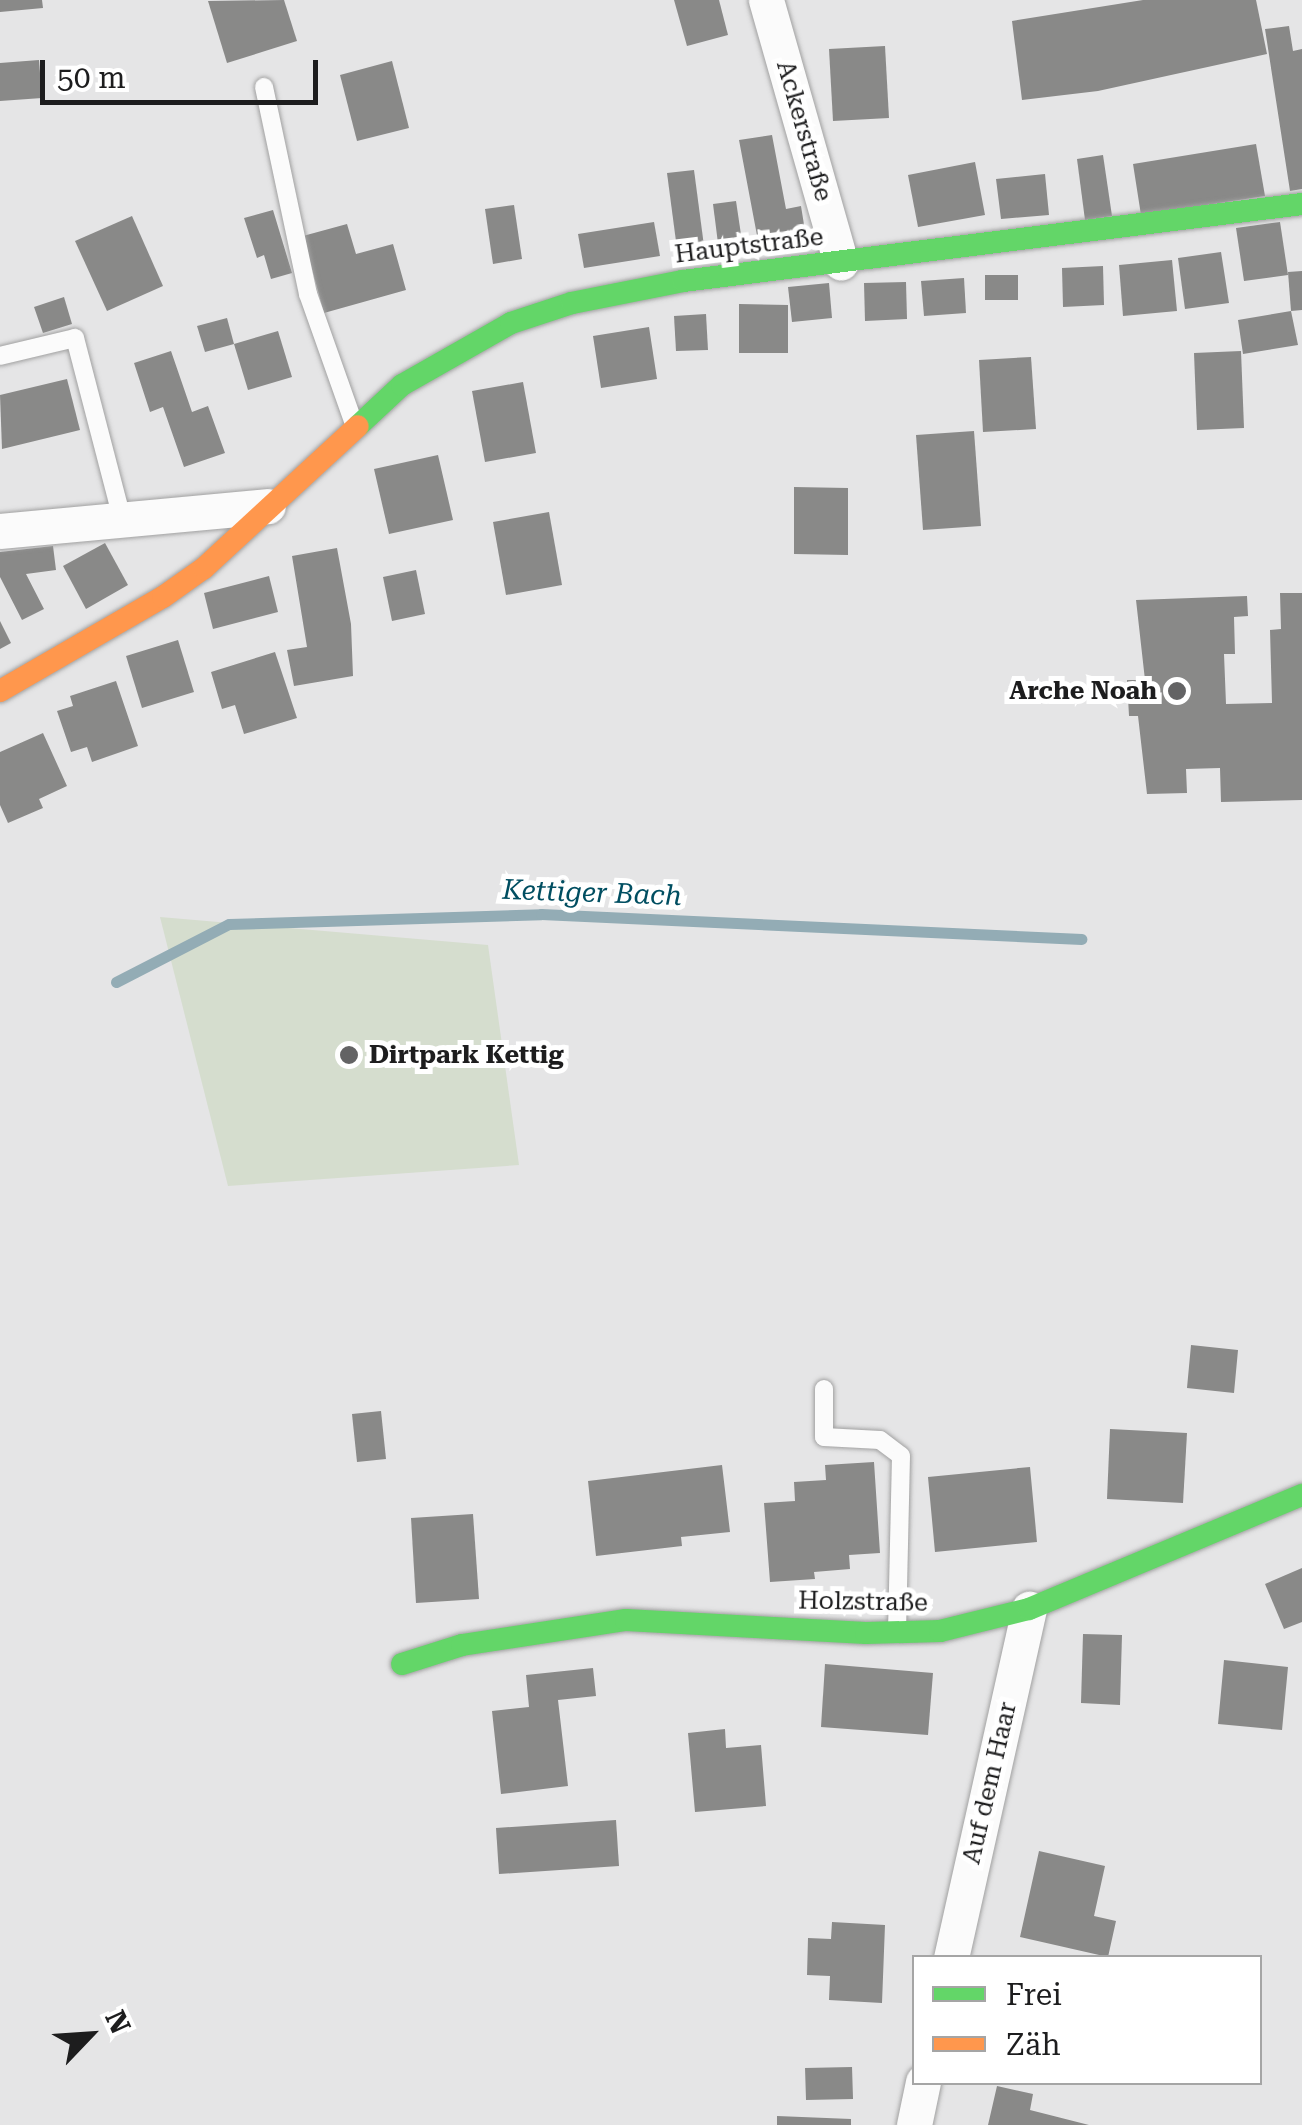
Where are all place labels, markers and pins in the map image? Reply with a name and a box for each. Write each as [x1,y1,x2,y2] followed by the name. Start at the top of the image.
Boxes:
[1009,676,1157,706] place label: Arche Noah
[1166,680,1188,702] marker: Arche Noah
[369,1040,564,1070] place label: Dirtpark Kettig
[338,1044,360,1066] marker: Dirtpark Kettig

